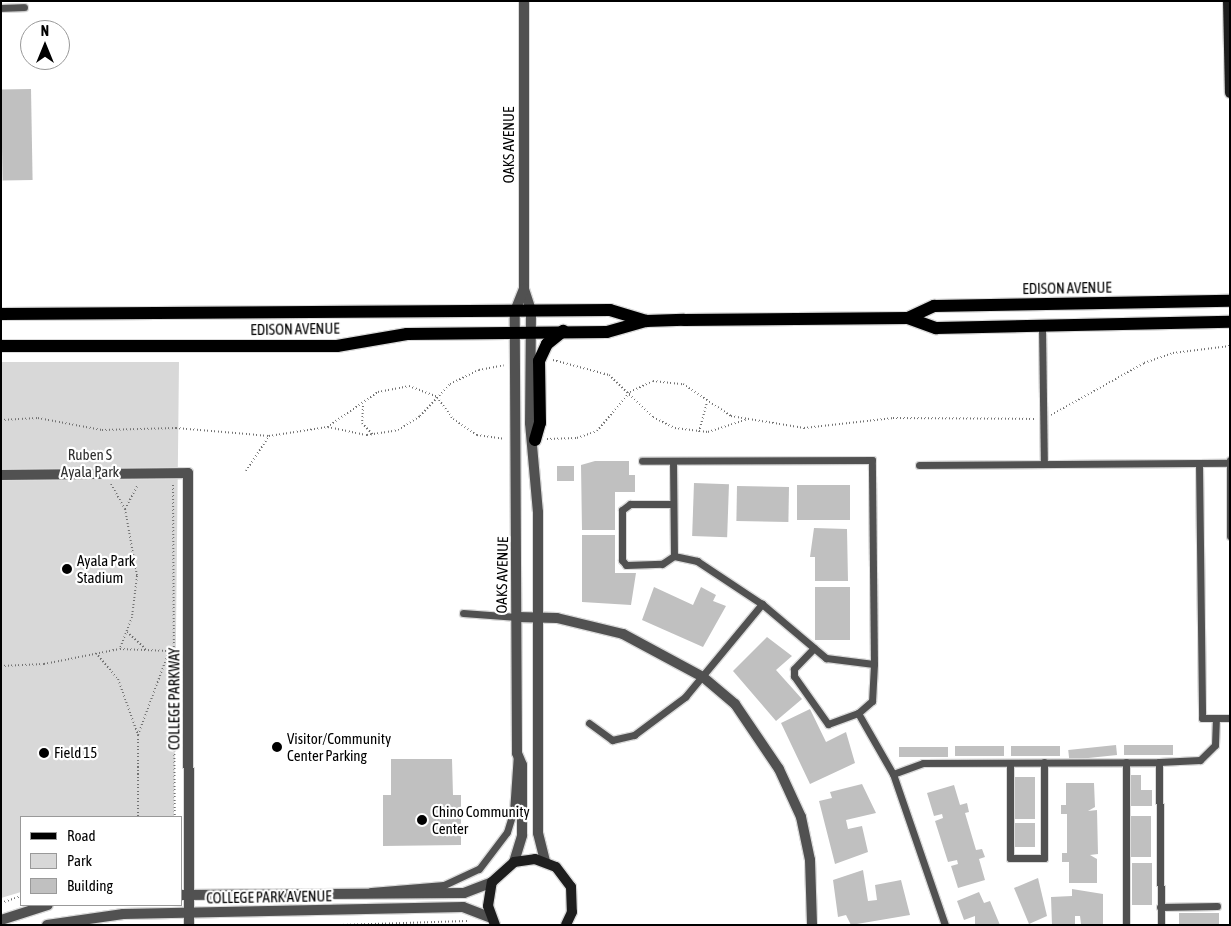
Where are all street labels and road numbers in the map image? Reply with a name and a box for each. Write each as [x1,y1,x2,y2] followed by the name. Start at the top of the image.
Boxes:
[500,107,518,183] street label: OAKS AVENUE
[1022,278,1112,298] street label: EDISON AVENUE
[250,319,340,339] street label: EDISON AVENUE
[492,537,512,613] street label: OAKS AVENUE
[165,648,183,750] street label: COLLEGE PARKWAY
[206,887,332,907] street label: COLLEGE PARK AVENUE

